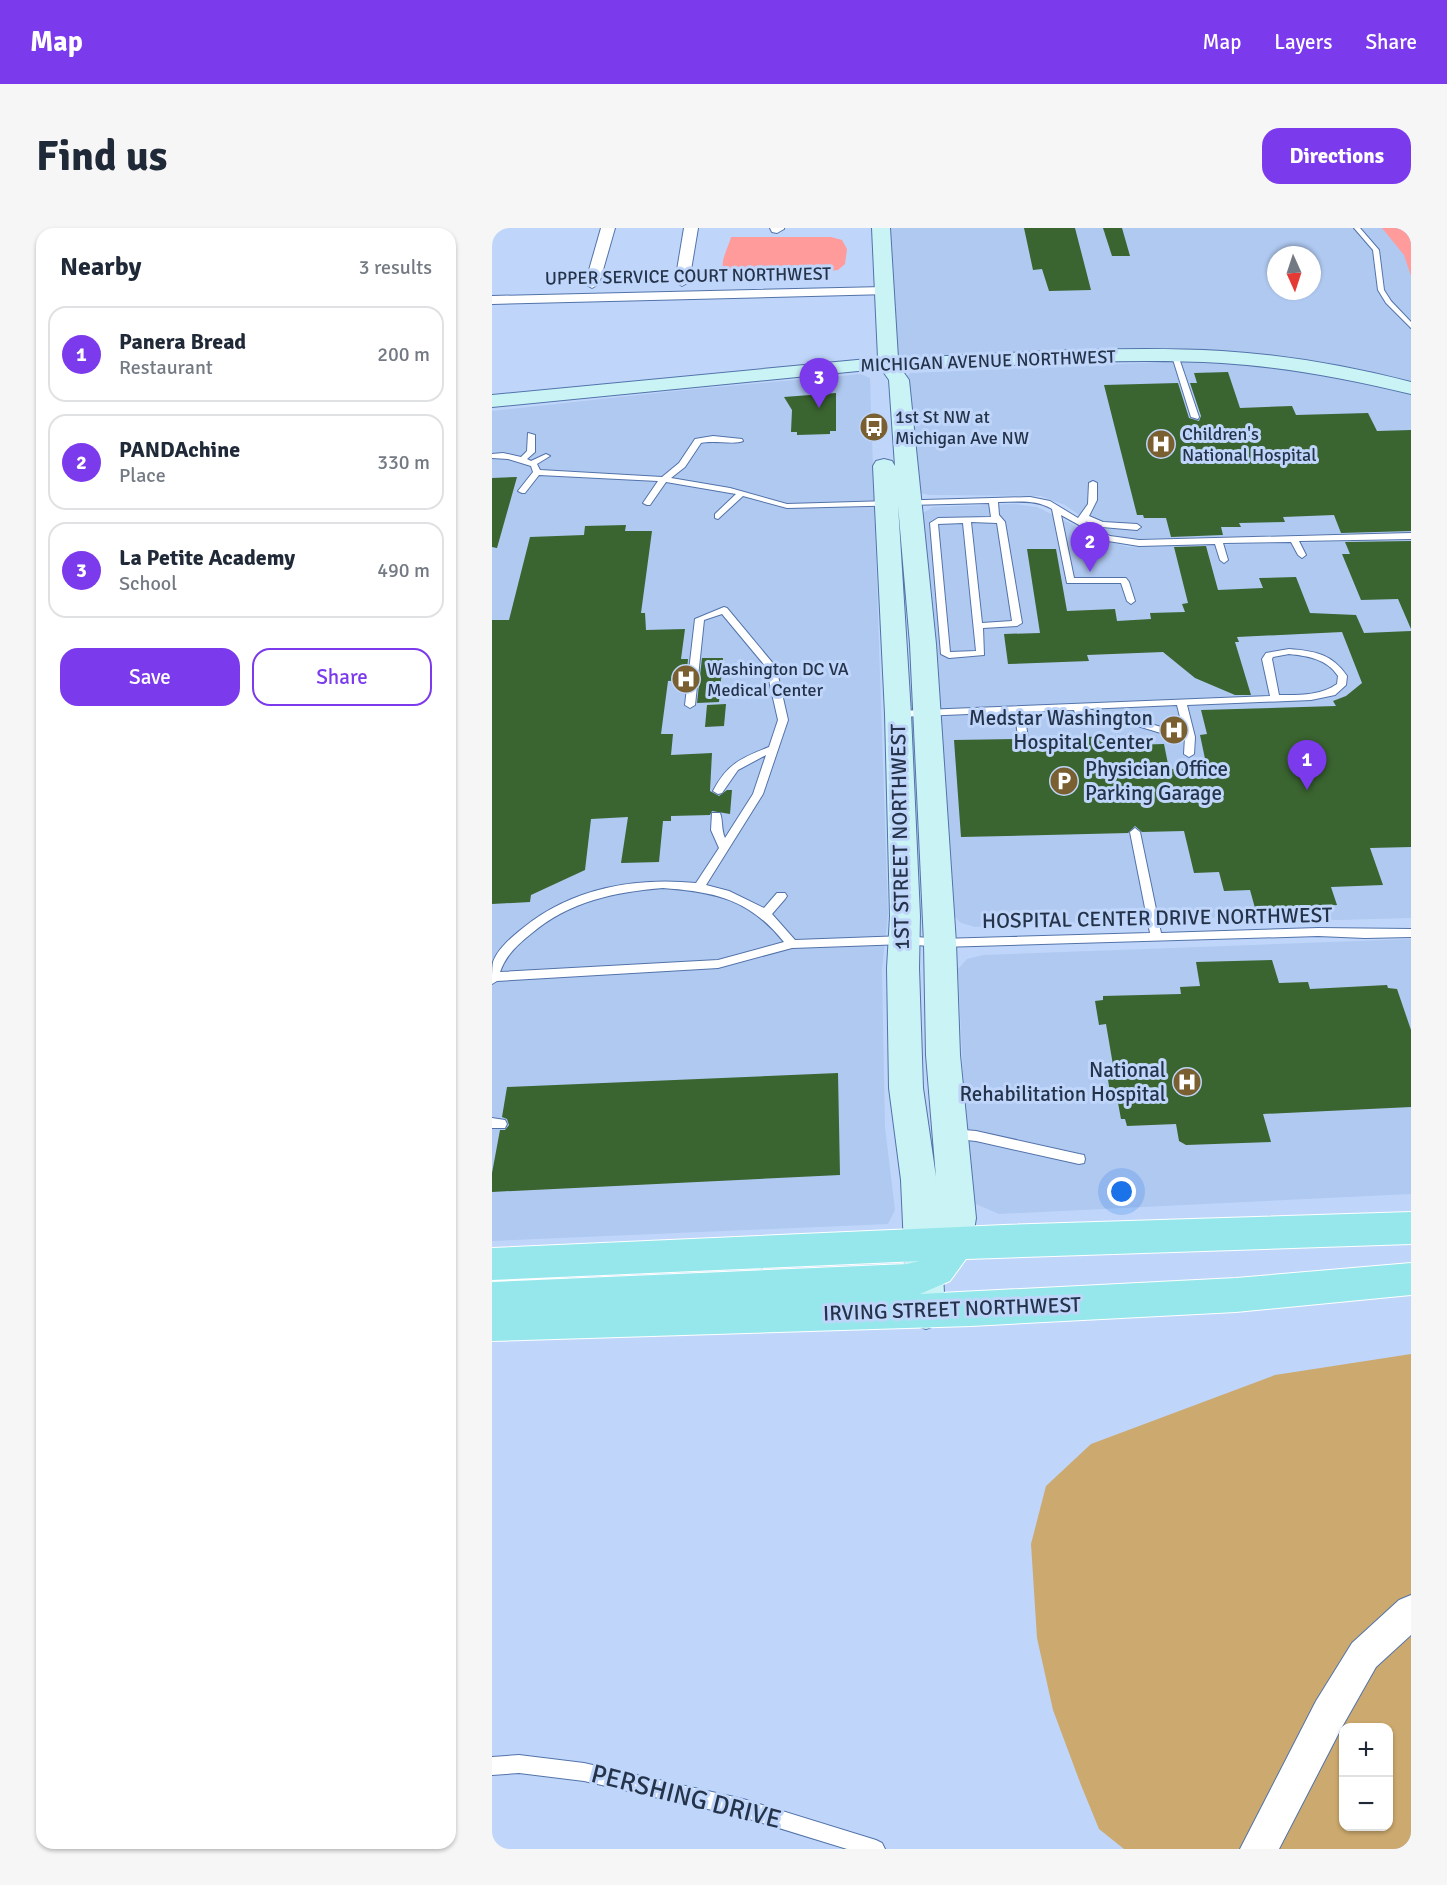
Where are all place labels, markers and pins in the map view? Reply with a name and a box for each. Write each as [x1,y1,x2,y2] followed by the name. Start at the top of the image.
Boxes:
[800,358,838,408] pin: 3
[895,406,1029,449] place label: 1st St NW at Michigan Ave NW
[858,411,890,443] bus stop icon: 1st St NW at Michigan Ave NW
[1182,423,1316,466] place label: Children's National Hospital
[1145,428,1177,460] hospital icon: Children's National Hospital
[1070,522,1110,572] pin: 2
[707,658,849,701] place label: Washington DC VA Medical Center
[670,663,702,695] hospital icon: Washington DC VA Medical Center
[969,705,1153,755] place label: Medstar Washington Hospital Center
[1158,714,1190,746] hospital icon: Medstar Washington Hospital Center
[1288,740,1326,790] pin: 1
[1085,756,1228,806] place label: Physician Office Parking Garage
[1048,765,1080,797] parking icon: Physician Office Parking Garage
[960,1057,1166,1107] place label: National Rehabilitation Hospital
[1171,1066,1203,1098] hospital icon: National Rehabilitation Hospital

